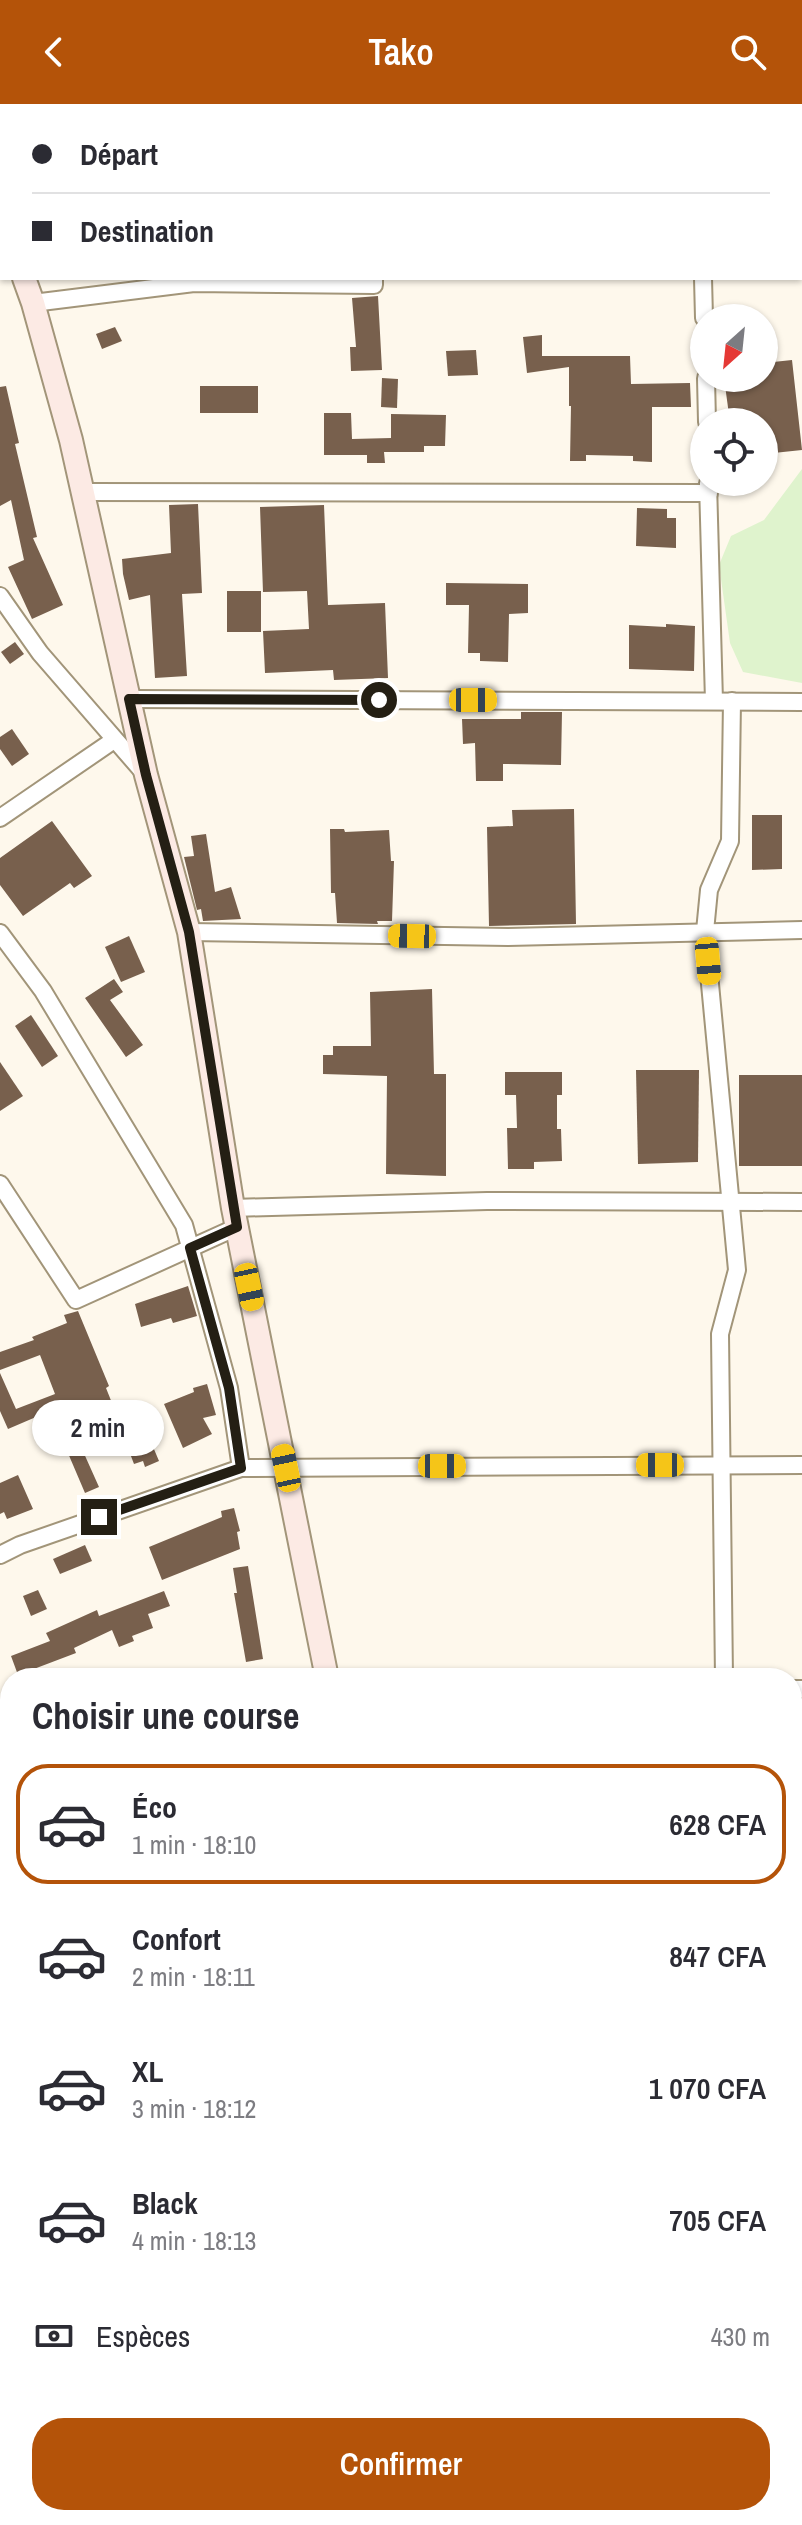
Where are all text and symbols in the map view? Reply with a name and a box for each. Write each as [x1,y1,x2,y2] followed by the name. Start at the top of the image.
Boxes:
[368,28,434,76] text: Tako
[32,30,76,74] icon: back
[726,30,770,74] icon: search
[80,134,158,174] text: Départ
[80,211,214,251] text: Destination
[690,304,778,392] north arrow
[690,304,778,496] map controls
[690,408,778,496] button: locate
[361,682,397,718] route start
[449,688,497,712] car
[388,924,436,948] car
[694,936,722,986] car
[232,1261,266,1313] car
[33,1401,165,1457] callout: 2 min
[71,1410,125,1445] text: 2 min
[269,1442,303,1494] car
[636,1453,684,1477] car
[418,1454,466,1478] car
[81,1499,117,1535] route end
[32,1692,299,1740] text: Choisir une course
[132,1787,177,1827] text: Éco
[36,1788,108,1860] icon: car
[669,1804,766,1844] text: 628 CFA
[132,1827,256,1862] text: 1 min · 18:10
[132,1919,221,1959] text: Confort
[36,1920,108,1992] icon: car
[669,1936,766,1976] text: 847 CFA
[132,1959,255,1994] text: 2 min · 18:11
[132,2051,163,2091] text: XL
[36,2052,108,2124] icon: car
[649,2068,766,2108] text: 1 070 CFA
[132,2091,256,2126] text: 3 min · 18:12
[132,2183,198,2223] text: Black
[36,2184,108,2256] icon: car
[669,2200,766,2240] text: 705 CFA
[132,2223,256,2258] text: 4 min · 18:13
[32,2314,76,2358] icon: cash
[96,2316,190,2356] text: Espèces
[711,2319,770,2354] text: 430 m
[32,2418,770,2510] button: Confirmer

